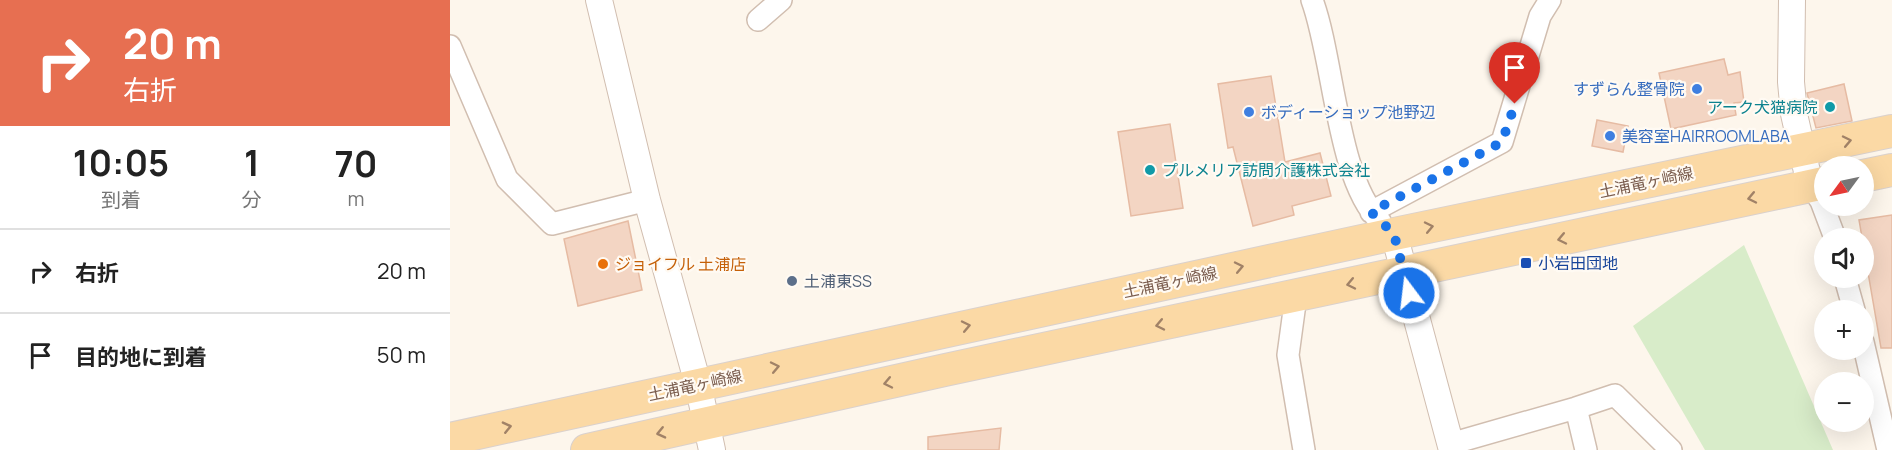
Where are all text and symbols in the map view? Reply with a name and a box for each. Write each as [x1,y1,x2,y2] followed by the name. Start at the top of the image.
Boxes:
[123,14,222,72] text: 20 m
[24,24,102,102] icon: right
[1489,42,1540,104] pin
[1498,51,1531,84] icon: arrive
[123,71,177,108] text: 右折
[1573,78,1685,100] place label: すずらん整骨院
[1690,82,1704,96] marker: すずらん整骨院
[1707,96,1818,118] place label: アーク犬猫病院
[1823,100,1837,114] marker: アーク犬猫病院
[1261,101,1436,123] place label: ボディーショップ池野辺
[1242,105,1256,119] marker: ボディーショップ池野辺
[1622,125,1790,147] place label: 美容室HAIRROOMLABA
[1603,129,1617,143] marker: 美容室HAIRROOMLABA
[1841,135,1851,148] one-way arrow
[73,138,169,187] text: 10:05
[244,138,260,187] text: 1
[334,139,377,188] text: 70
[1814,156,1874,216] north arrow
[1814,156,1874,432] map controls
[1162,159,1370,181] place label: プルメリア訪問介護株式会社
[1597,161,1695,203] street label: 土浦竜ヶ崎線
[1143,163,1157,177] marker: プルメリア訪問介護株式会社
[347,185,364,212] text: m
[101,186,141,213] text: 到着
[242,186,262,213] text: 分
[1748,191,1758,204] one-way arrow
[1424,221,1434,234] one-way arrow
[1814,228,1874,288] button: sound
[1557,232,1567,245] one-way arrow
[1538,252,1618,274] place label: 小岩田団地
[615,253,746,275] place label: ジョイフル 土浦店
[24,255,57,288] icon: right
[377,256,426,286] text: 20 m
[1519,256,1533,270] marker: 小岩田団地
[596,257,610,271] marker: ジョイフル 土浦店
[75,258,119,288] text: 右折
[1121,261,1219,303] street label: 土浦竜ヶ崎線
[1377,261,1441,325] position arrow
[1233,262,1243,275] one-way arrow
[804,270,872,292] place label: 土浦東SS
[785,274,799,288] marker: 土浦東SS
[1346,276,1356,289] one-way arrow
[1814,300,1874,360] button: +
[1155,317,1165,330] one-way arrow
[961,320,971,333] one-way arrow
[24,339,57,372] icon: arrive
[377,340,426,370] text: 50 m
[75,342,207,372] text: 目的地に到着
[770,361,780,374] one-way arrow
[646,364,744,406] street label: 土浦竜ヶ崎線
[1814,372,1874,432] button: −
[883,376,893,389] one-way arrow
[502,421,512,434] one-way arrow
[656,425,666,438] one-way arrow

